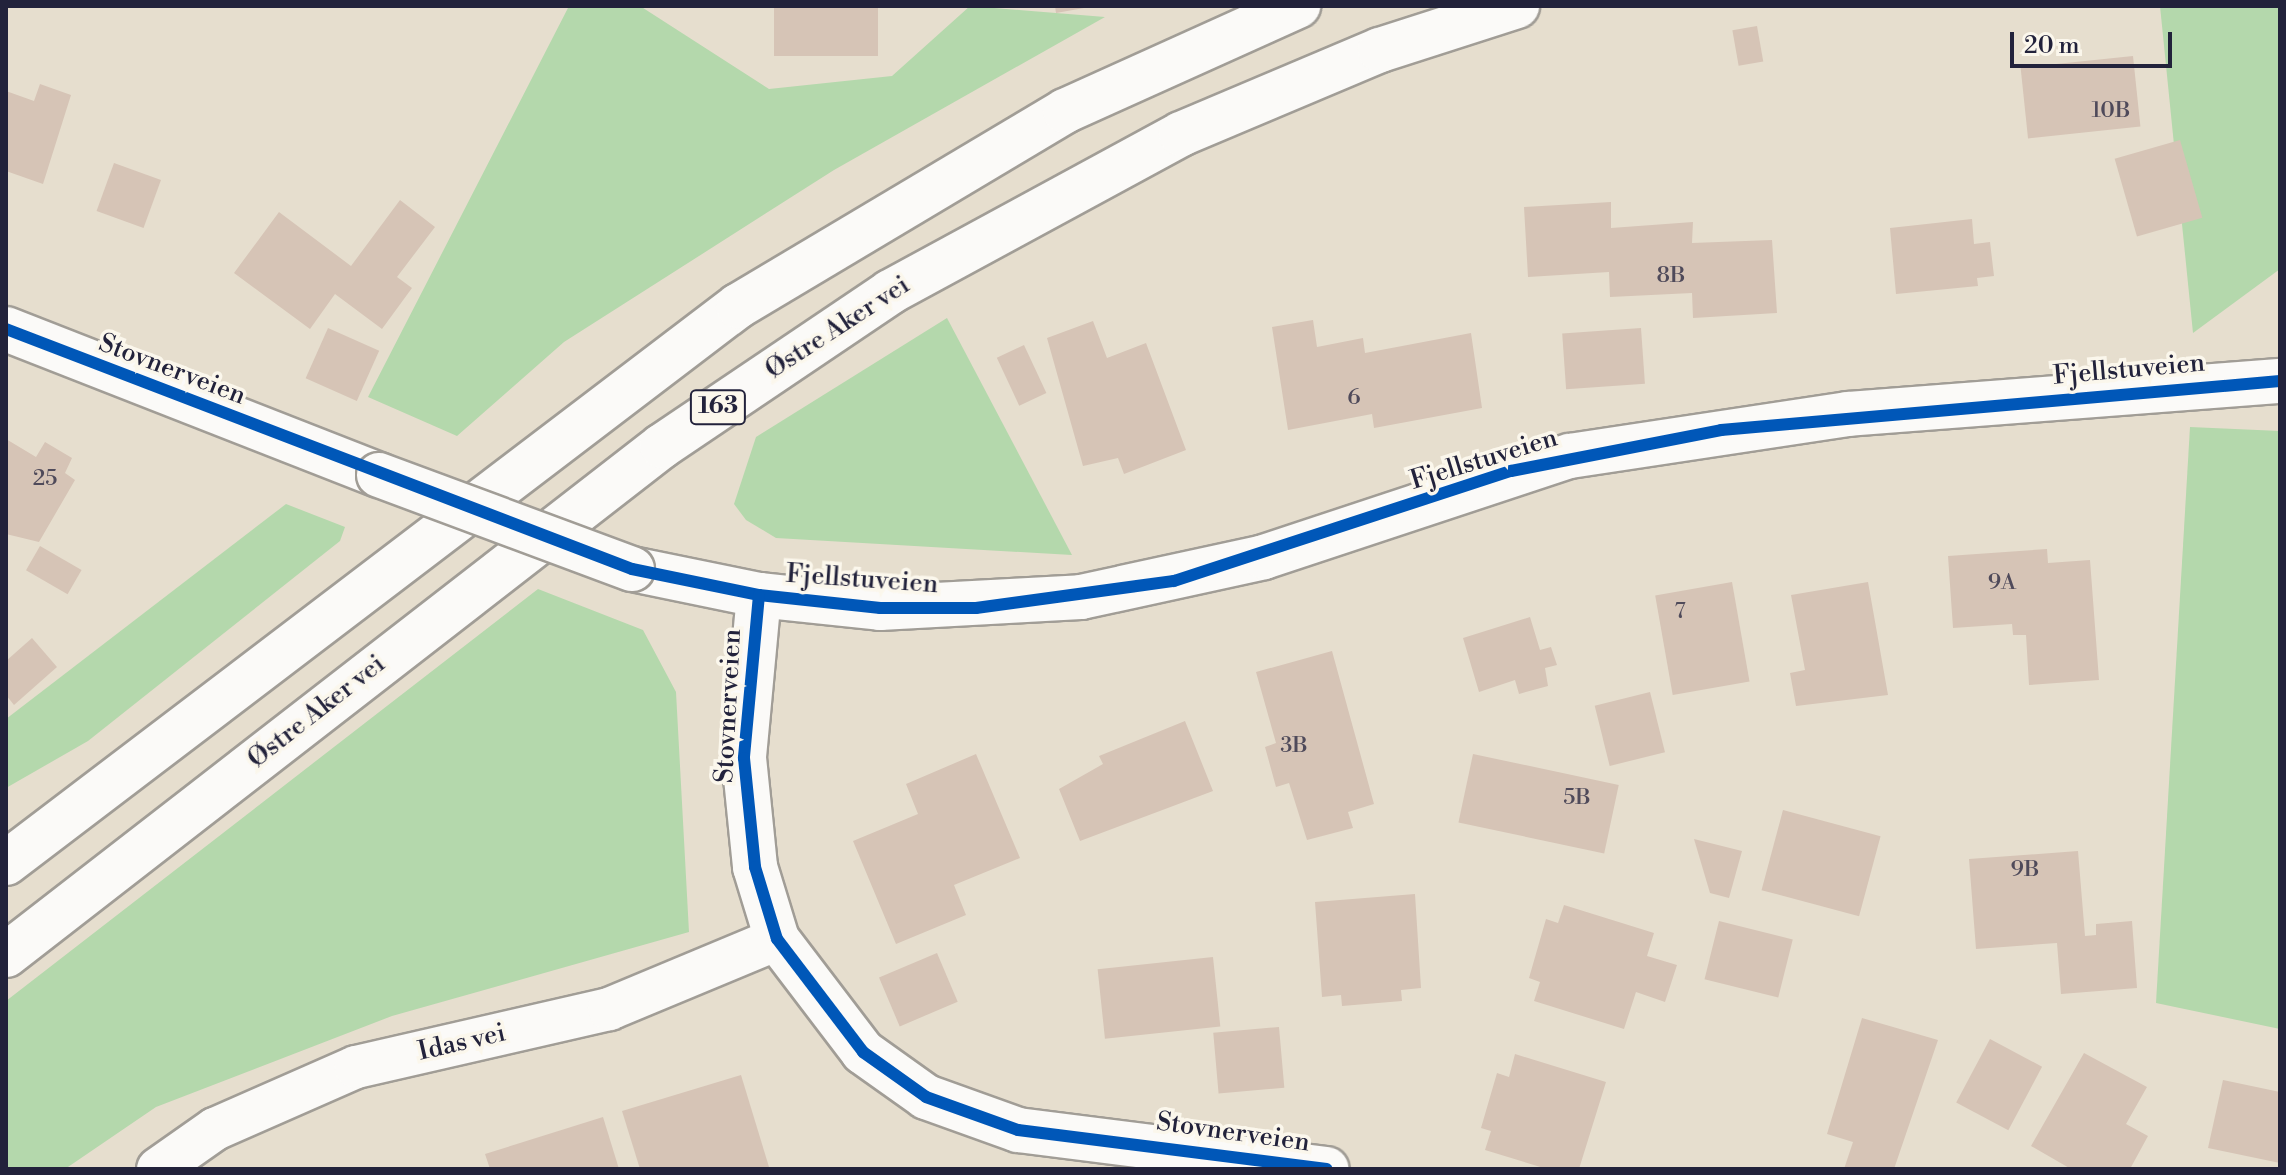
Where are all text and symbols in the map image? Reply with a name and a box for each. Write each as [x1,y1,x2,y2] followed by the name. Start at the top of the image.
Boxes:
[2014,16,2176,66] scale bar
[2024,31,2080,61] text: 20 m
[2092,98,2130,124] house number: 10B
[1657,263,1685,289] house number: 8B
[760,270,916,386] street label: Østre Aker vei
[94,328,250,412] street label: Stovnerveien
[2052,348,2206,392] street label: Fjellstuveien
[1347,385,1361,411] house number: 6
[688,387,748,427] road number: 163
[1407,423,1561,497] street label: Fjellstuveien
[33,466,57,492] house number: 25
[785,559,939,601] street label: Fjellstuveien
[1988,570,2016,596] house number: 9A
[1674,599,1686,625] house number: 7
[709,628,749,784] street label: Stovnerveien
[242,649,392,775] street label: Østre Aker vei
[1280,733,1308,759] house number: 3B
[1563,785,1591,811] house number: 5B
[2011,857,2039,883] house number: 9B
[415,1018,509,1068] street label: Idas vei
[1154,1107,1312,1159] street label: Stovnerveien

